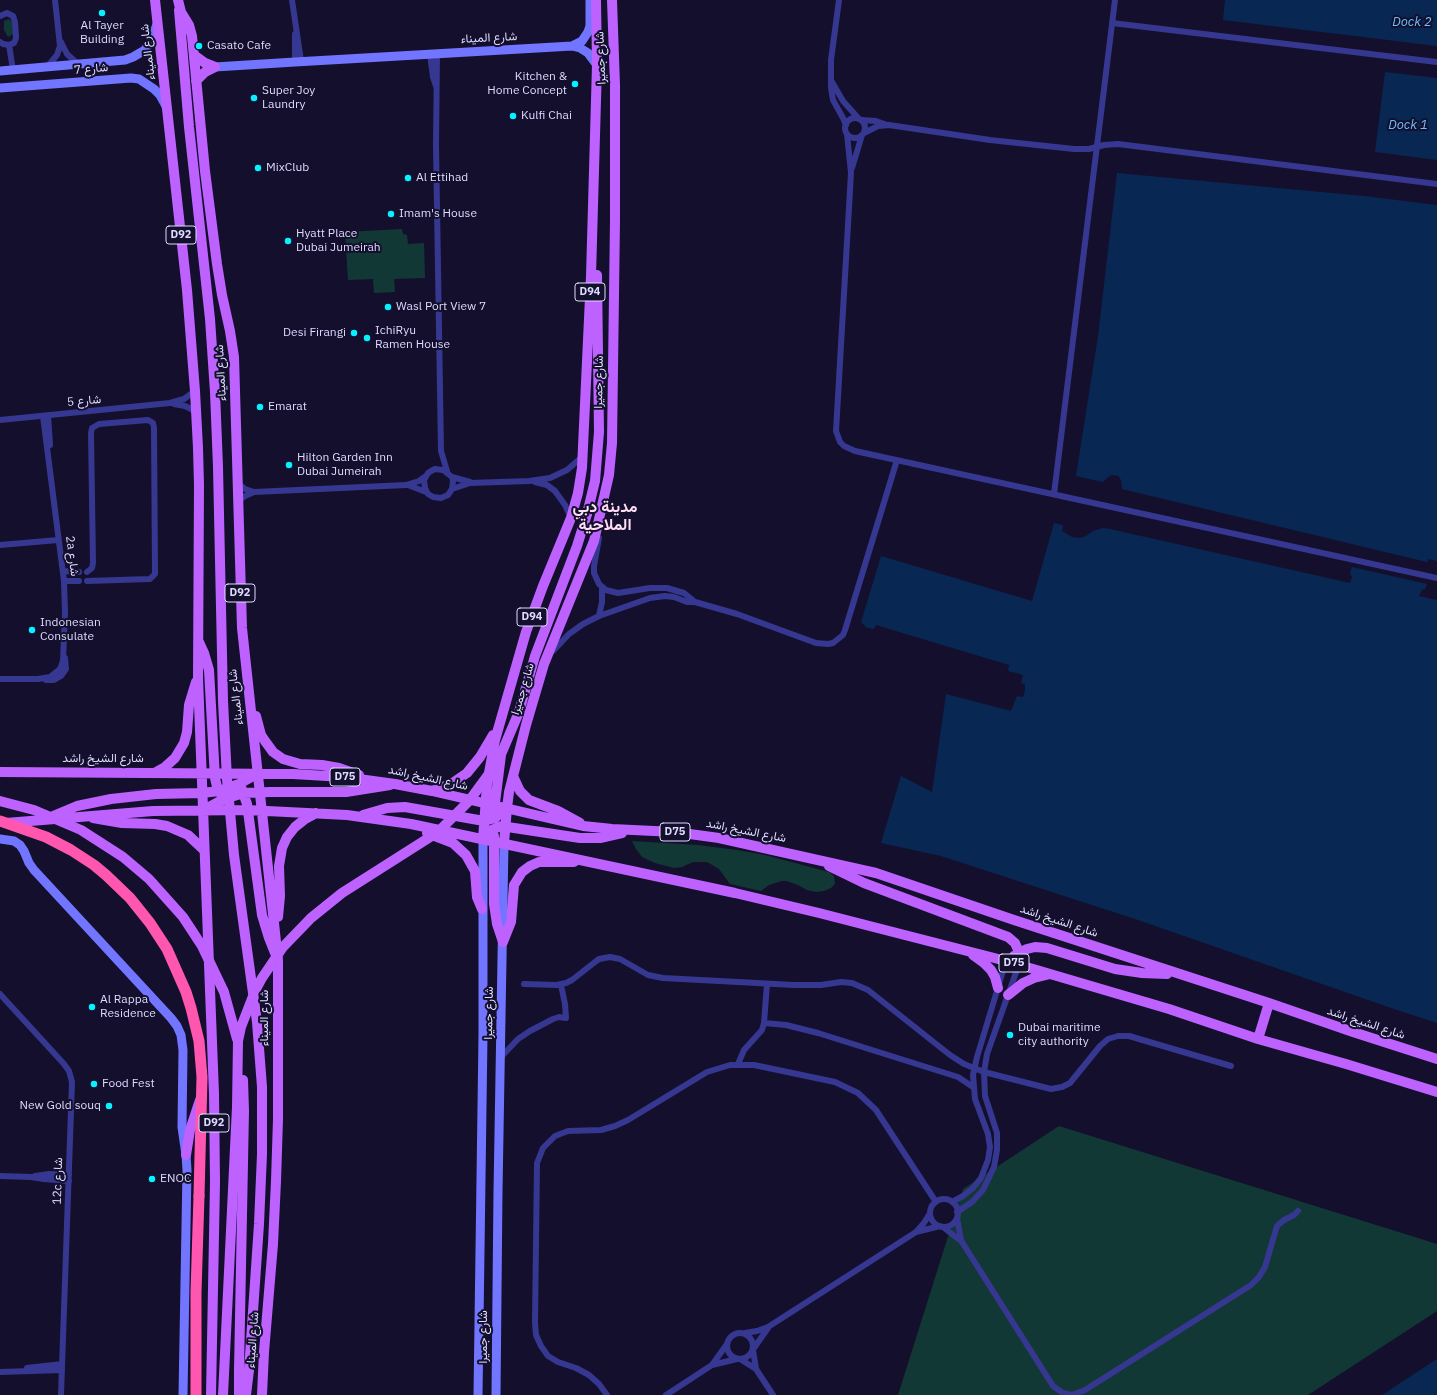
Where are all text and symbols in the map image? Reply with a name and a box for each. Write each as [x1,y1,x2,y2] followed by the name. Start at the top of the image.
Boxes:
[97,8,107,18] marker: Al Tayer Building
[1392,14,1432,30] water label: Dock 2
[80,19,124,47] place label: Al Tayer Building
[137,23,159,81] street label: شارع الميناء
[460,29,518,47] street label: شارع الميناء
[593,31,609,85] street label: شارع جميرا
[207,39,271,53] place label: Casato Cafe
[194,41,204,51] marker: Casato Cafe
[73,60,109,78] street label: شارع 7
[487,70,567,98] place label: Kitchen & Home Concept
[570,79,580,89] marker: Kitchen & Home Concept
[262,84,315,112] place label: Super Joy Laundry
[249,93,259,103] marker: Super Joy Laundry
[521,109,572,123] place label: Kulfi Chai
[508,111,518,121] marker: Kulfi Chai
[1388,117,1428,133] water label: Dock 1
[266,161,309,175] place label: MixClub
[253,163,263,173] marker: MixClub
[416,171,468,185] place label: Al Ettihad
[403,173,413,183] marker: Al Ettihad
[399,207,477,221] place label: Imam's House
[386,209,396,219] marker: Imam's House
[166,226,196,244] road number: D92
[296,227,381,255] place label: Hyatt Place Dubai Jumeirah
[283,236,293,246] marker: Hyatt Place Dubai Jumeirah
[575,283,605,301] road number: D94
[396,300,486,314] place label: Wasl Port View 7
[383,302,393,312] marker: Wasl Port View 7
[375,324,450,352] place label: IchiRyu Ramen House
[283,326,346,340] place label: Desi Firangi
[349,328,359,338] marker: Desi Firangi
[362,333,372,343] marker: IchiRyu Ramen House
[212,344,230,402] street label: شارع الميناء
[591,355,607,409] street label: شارع جميرا
[66,392,102,410] street label: شارع 5
[268,400,307,414] place label: Emarat
[255,402,265,412] marker: Emarat
[297,451,393,479] place label: Hilton Garden Inn Dubai Jumeirah
[284,460,294,470] marker: Hilton Garden Inn Dubai Jumeirah
[572,497,638,535] district label: مدينة دبي الملاحية
[62,535,82,577] street label: 2a شارع
[225,584,255,602] road number: D92
[517,608,547,626] road number: D94
[40,616,101,644] place label: Indonesian Consulate
[27,625,37,635] marker: Indonesian Consulate
[508,661,538,717] street label: شارع جميرا
[225,668,247,726] street label: شارع الميناء
[62,752,144,766] street label: شارع الشيخ راشد
[387,763,469,793] street label: شارع الشيخ راشد
[330,768,360,786] road number: D75
[705,816,787,846] street label: شارع الشيخ راشد
[660,823,690,841] road number: D75
[1018,902,1100,940] street label: شارع الشيخ راشد
[999,954,1029,972] road number: D75
[481,986,497,1040] street label: شارع جميرا
[258,990,272,1046] street label: شارع الميناء
[100,993,156,1021] place label: Al Rappa Residence
[87,1002,97,1012] marker: Al Rappa Residence
[1325,1004,1407,1042] street label: شارع الشيخ راشد
[1018,1021,1101,1049] place label: Dubai maritime city authority
[1005,1030,1015,1040] marker: Dubai maritime city authority
[102,1077,155,1091] place label: Food Fest
[89,1079,99,1089] marker: Food Fest
[19,1099,101,1113] place label: New Gold souq
[104,1101,114,1111] marker: New Gold souq
[199,1114,229,1132] road number: D92
[50,1157,66,1205] street label: 12c شارع
[160,1172,191,1186] place label: ENOC
[147,1174,157,1184] marker: ENOC
[477,1310,491,1364] street label: شارع جميرا
[244,1311,262,1369] street label: شارع الميناء

